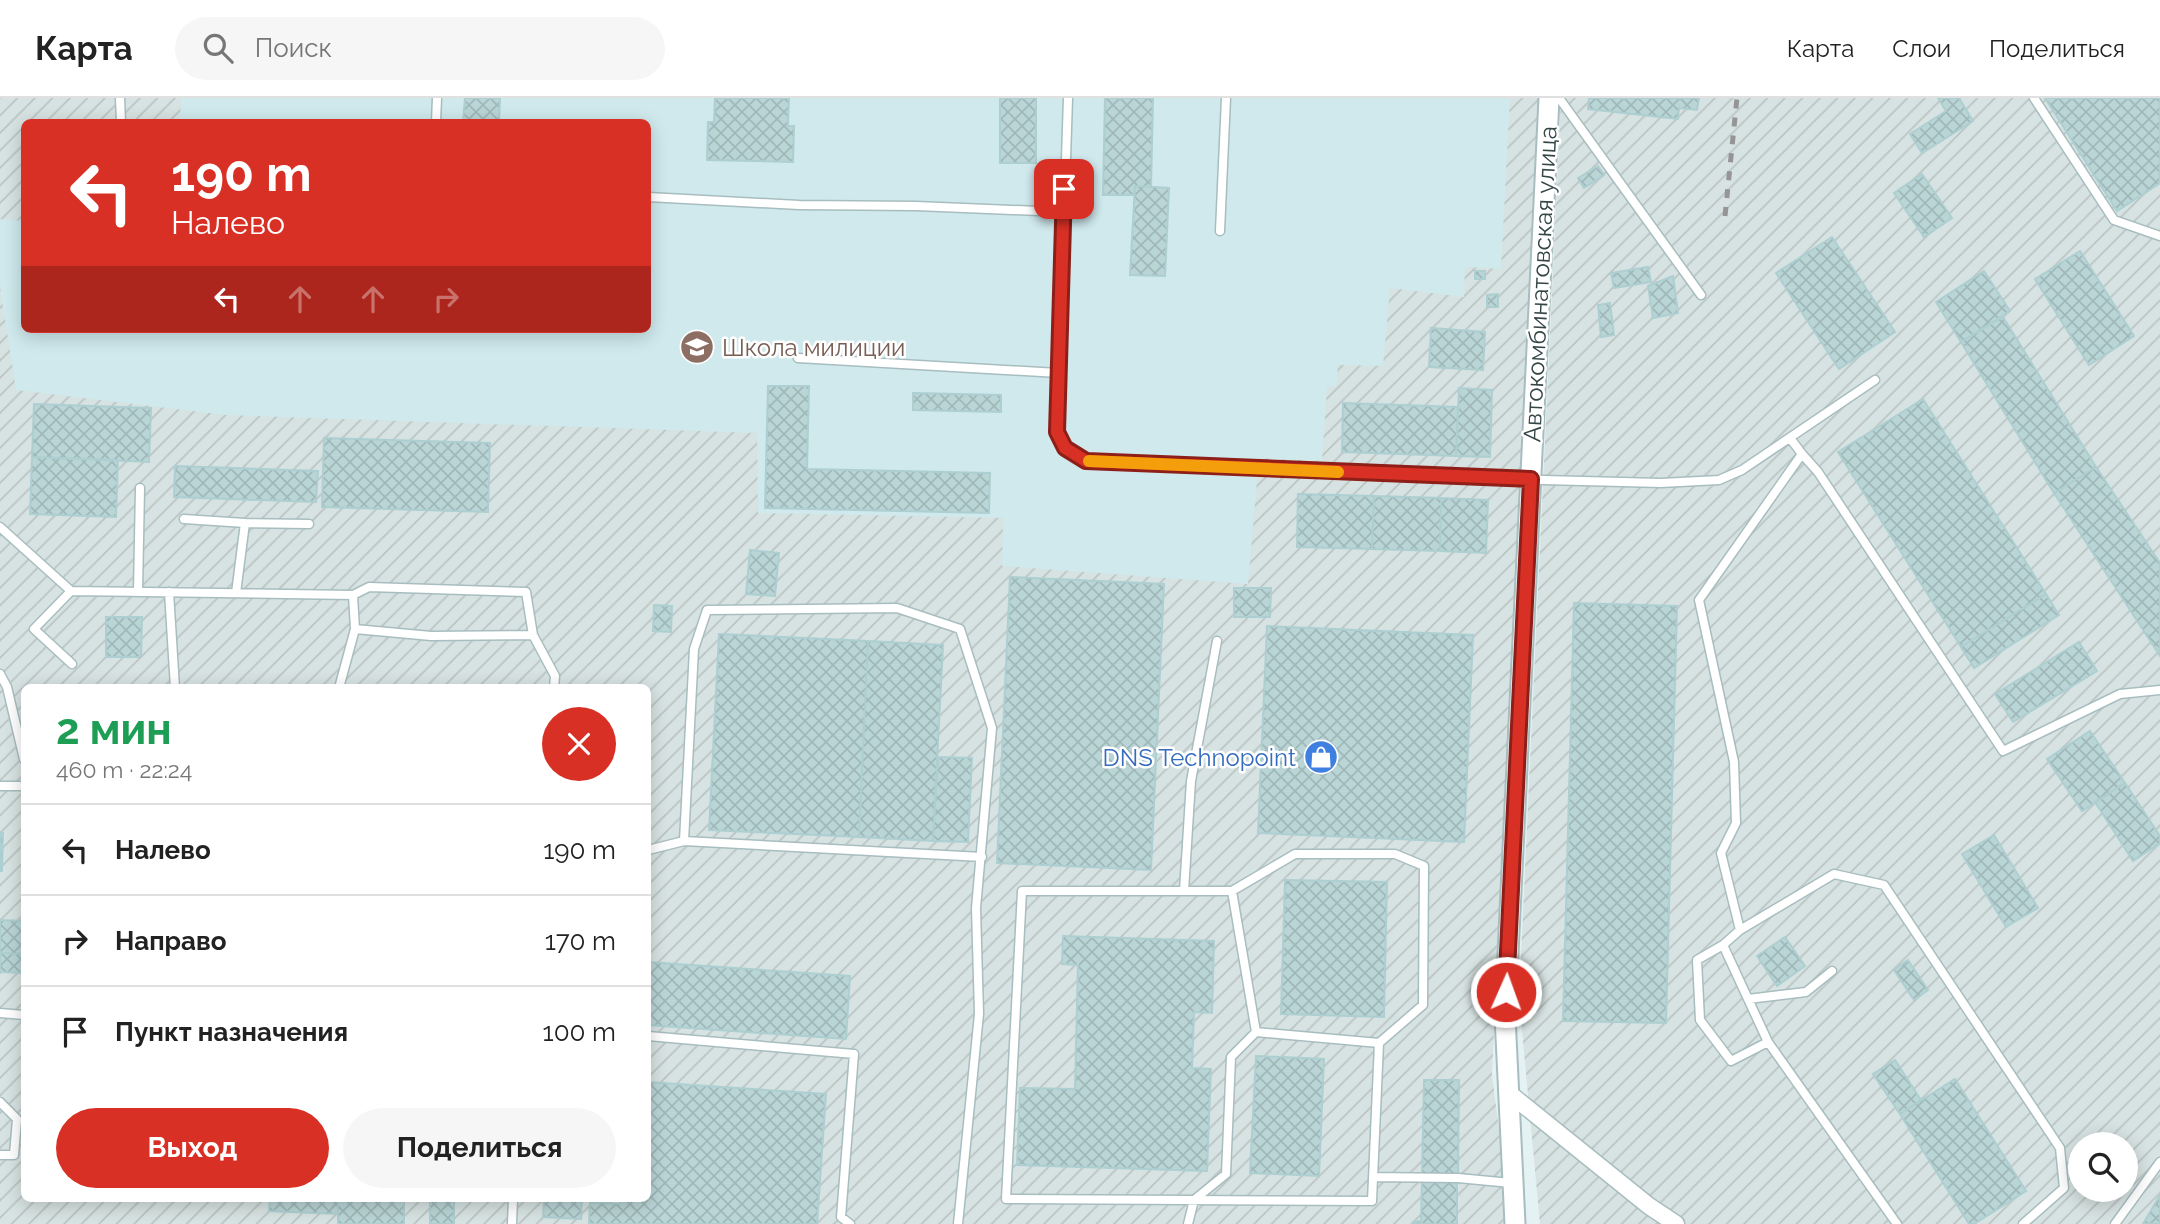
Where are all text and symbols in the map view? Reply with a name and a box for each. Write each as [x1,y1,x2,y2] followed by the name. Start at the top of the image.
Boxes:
[175,17,665,80] search box
[35,29,133,68] text: Карта
[199,29,237,67] icon: search
[255,33,332,63] text: Поиск
[1787,34,1854,63] text: Карта
[1892,34,1951,63] text: Слои
[1989,34,2125,63] text: Поделиться
[1517,125,1563,443] street label: Автокомбинатовская улица
[171,145,312,202] text: 190 m
[56,147,147,238] icon: left
[1034,159,1094,219] pin
[1045,170,1083,208] icon: arrive
[171,204,285,241] text: Налево
[208,280,246,318] icon: left
[281,280,319,318] icon: ahead
[354,280,392,318] icon: ahead
[427,280,465,318] icon: right
[678,328,716,366] school or university icon: Школа милиции
[722,333,905,362] place label: Школа милиции
[56,705,172,754] text: 2 мин
[542,707,616,781] button: close
[1302,738,1340,776] shop icon: DNS Technopoint
[1103,743,1296,772] place label: DNS Technopoint
[56,756,192,783] text: 460 m · 22:24
[56,831,94,869] icon: left
[115,835,211,865] text: Налево
[543,835,616,865] text: 190 m
[56,922,94,960] icon: right
[115,926,226,956] text: Направо
[545,926,616,956] text: 170 m
[1469,955,1543,1029] position arrow
[56,1013,94,1051] icon: arrive
[115,1017,348,1047] text: Пункт назначения
[543,1017,616,1047] text: 100 m
[56,1108,329,1188] button: Выход
[343,1108,616,1188] button: Поделиться
[2068,1132,2138,1202] map controls
[2068,1132,2138,1202] button: search

